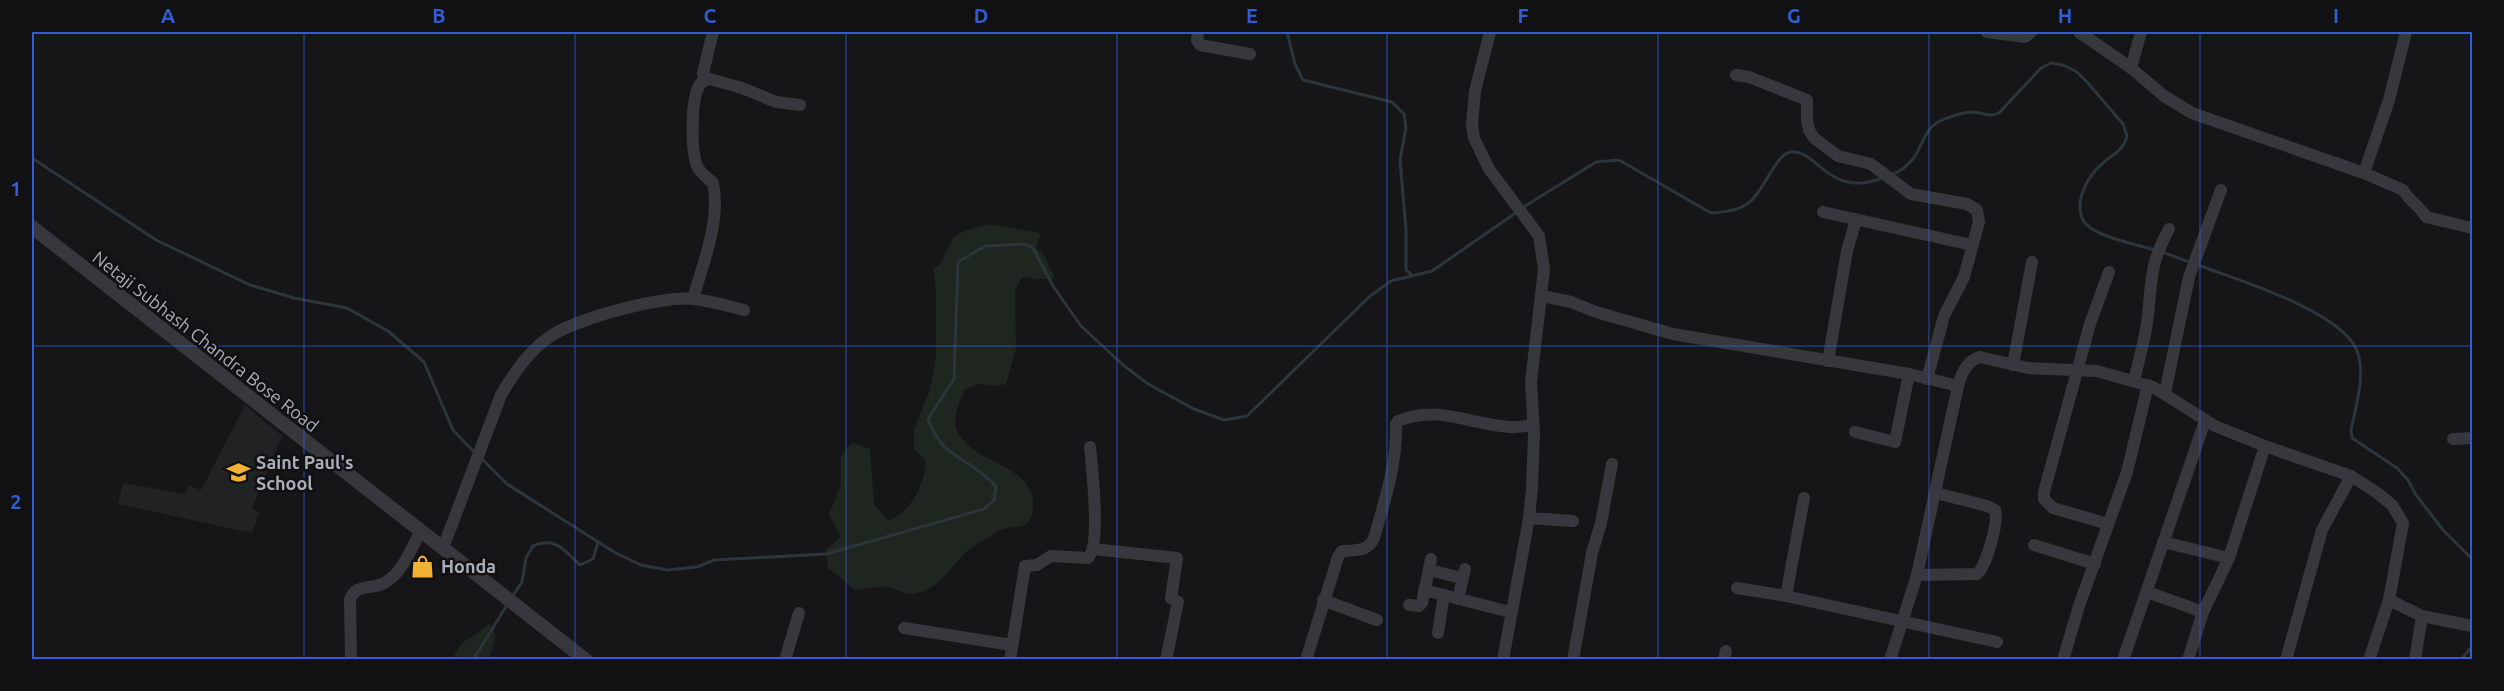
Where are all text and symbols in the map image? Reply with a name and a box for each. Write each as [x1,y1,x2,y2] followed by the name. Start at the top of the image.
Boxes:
[161,4,175,27] text: A
[432,4,446,27] text: B
[704,4,717,27] text: C
[974,4,988,27] text: D
[1246,4,1258,27] text: E
[1517,4,1529,27] text: F
[1787,4,1801,27] text: G
[2058,4,2072,27] text: H
[2333,4,2339,27] text: I
[10,177,22,200] text: 1
[89,247,323,435] street label: Netaji Subhash Chandra Bose Road
[256,452,354,493] place label: Saint Paul's School
[225,459,251,485] school or university icon: Saint Paul's School
[10,490,22,513] text: 2
[410,553,436,579] shop icon: Honda
[441,556,496,576] place label: Honda

